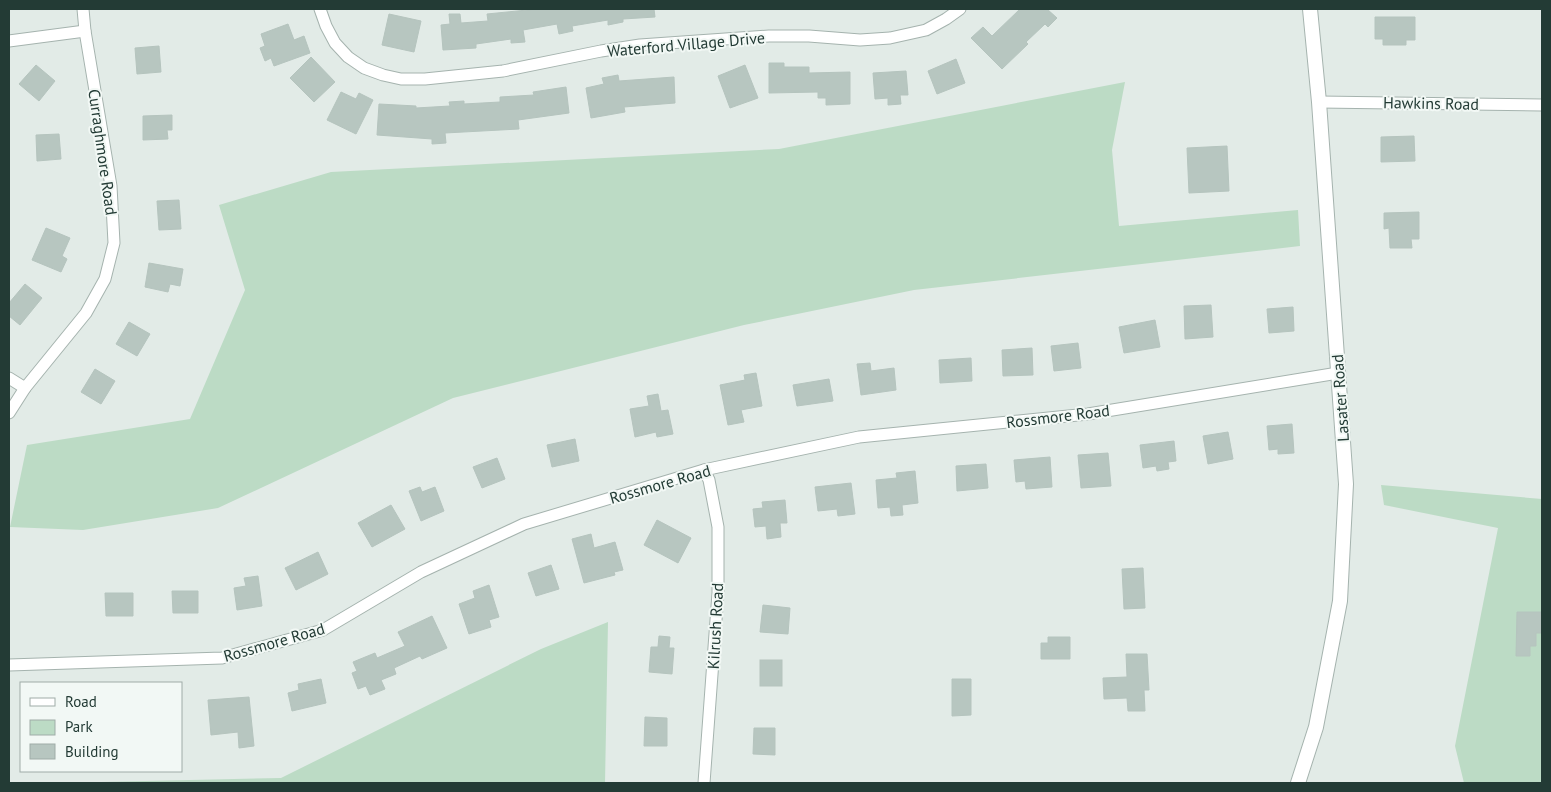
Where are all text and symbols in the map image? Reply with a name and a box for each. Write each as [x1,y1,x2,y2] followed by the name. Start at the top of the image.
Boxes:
[606,27,766,61] street label: Waterford Village Drive
[84,88,122,216] street label: Curraghmore Road
[1383,92,1479,114] street label: Hawkins Road
[1327,354,1353,442] street label: Lasater Road
[1005,400,1111,432] street label: Rossmore Road
[607,460,713,508] street label: Rossmore Road
[703,582,727,670] street label: Kilrush Road
[221,618,327,666] street label: Rossmore Road
[20,682,182,772] legend
[65,692,97,711] text: Road
[65,717,93,736] text: Park
[65,742,119,761] text: Building

